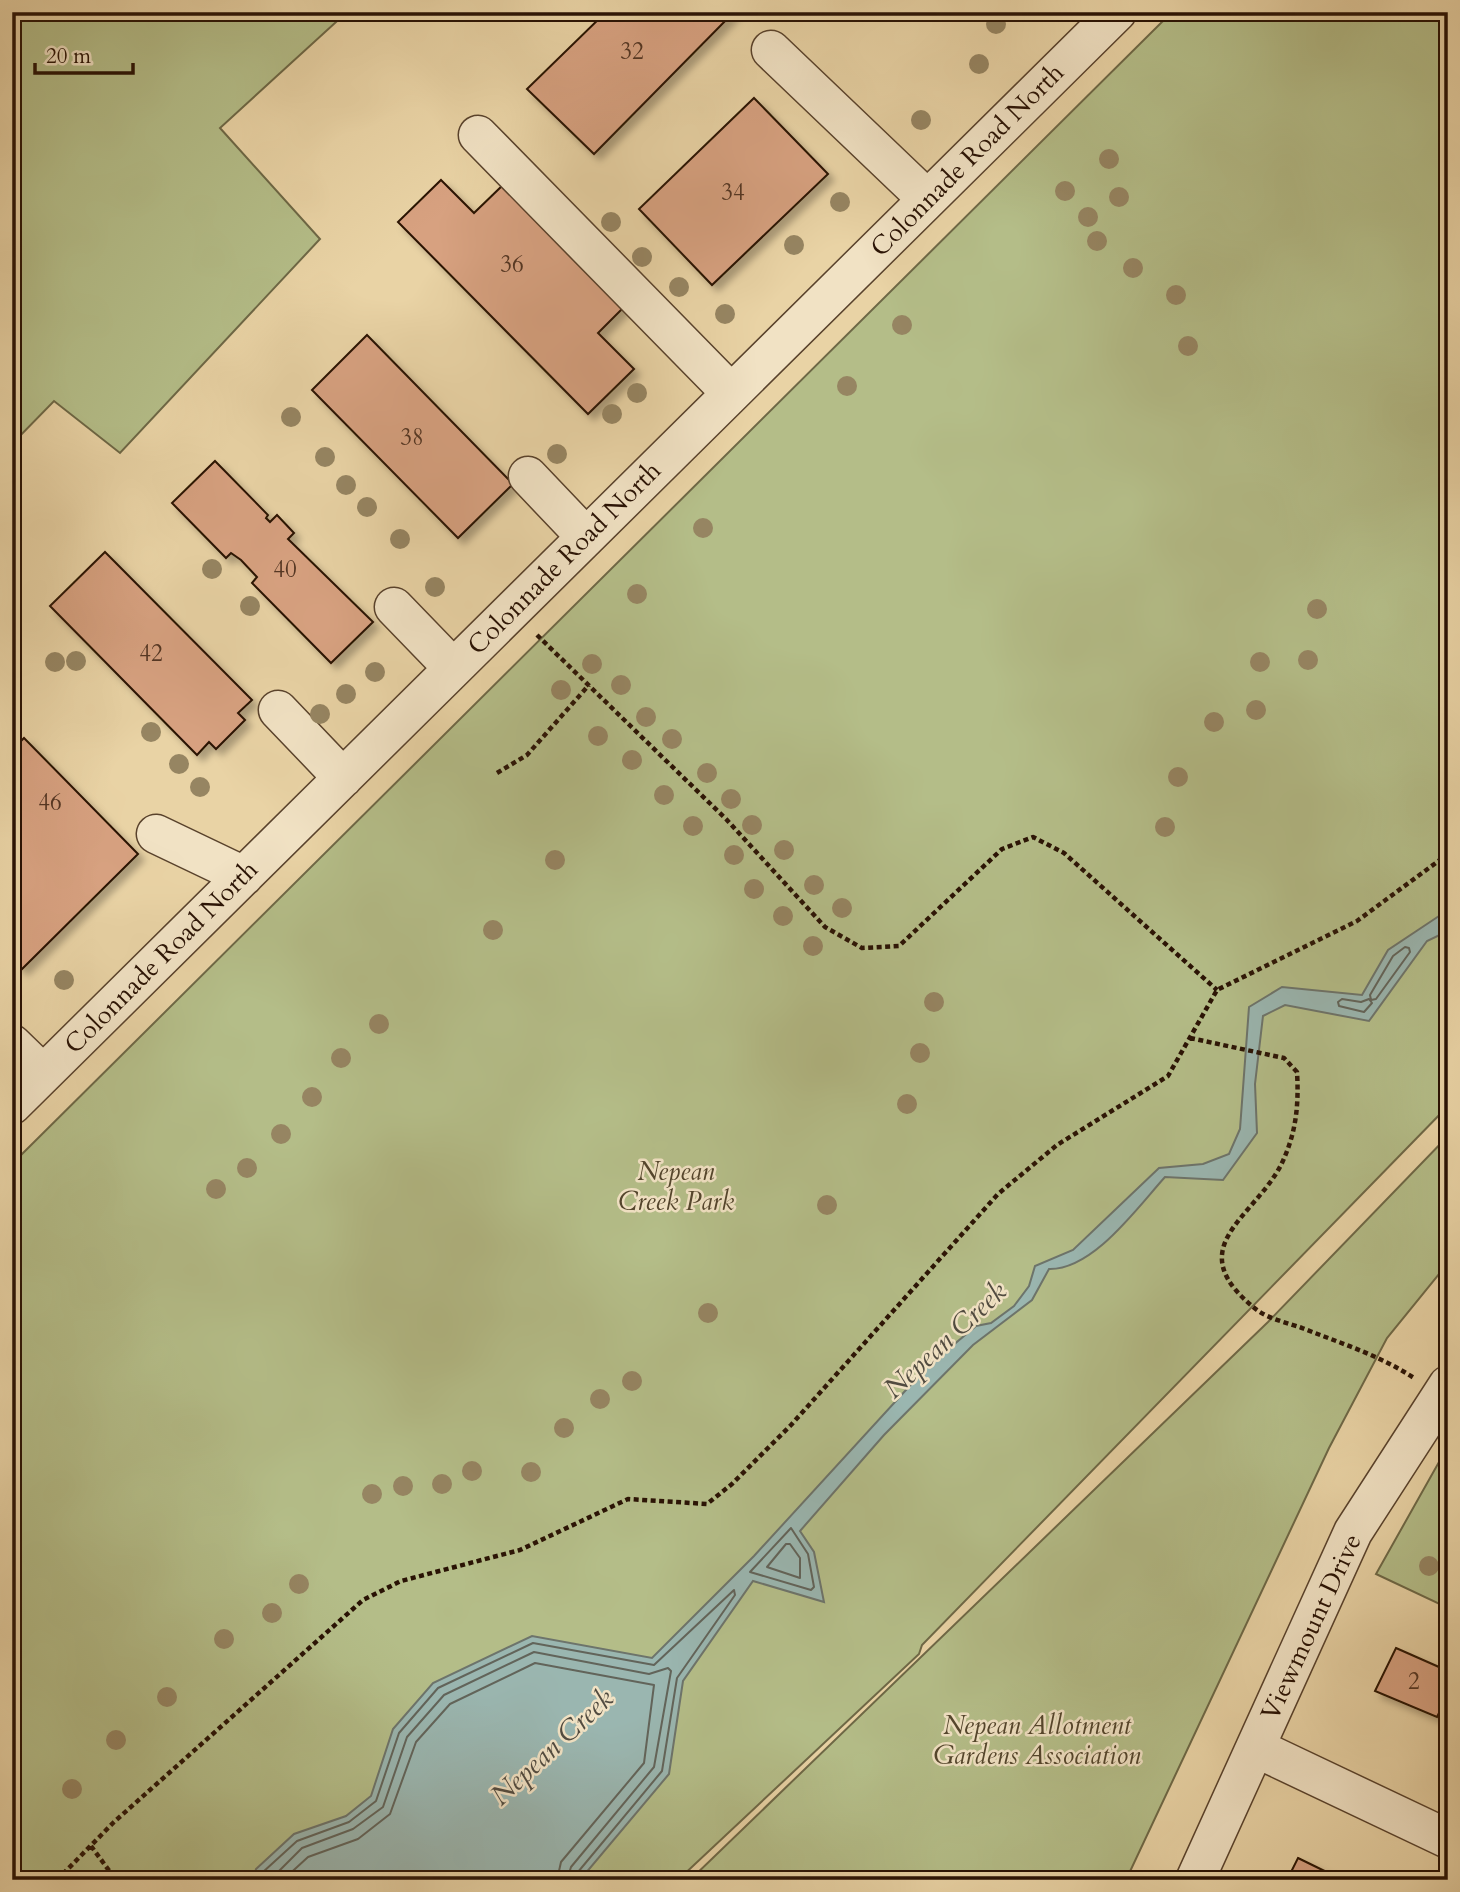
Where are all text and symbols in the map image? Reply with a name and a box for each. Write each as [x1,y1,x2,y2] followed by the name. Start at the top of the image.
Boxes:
[35,32,133,76] scale bar
[620,36,644,67] house number: 32
[46,42,91,71] text: 20 m
[863,56,1071,264] street label: Colonnade Road North
[721,177,745,208] house number: 34
[500,249,524,280] house number: 36
[400,422,424,453] house number: 38
[460,454,668,662] street label: Colonnade Road North
[273,554,297,585] house number: 40
[139,638,163,669] house number: 42
[38,787,62,818] house number: 46
[57,853,265,1061] street label: Colonnade Road North
[618,1154,734,1219] park label: Nepean Creek Park
[875,1273,1015,1407] water label: Nepean Creek
[1252,1528,1370,1726] street label: Viewmount Drive
[1408,1666,1420,1697] house number: 2
[482,1680,622,1814] water label: Nepean Creek
[933,1708,1141,1773] park label: Nepean Allotment Gardens Association

